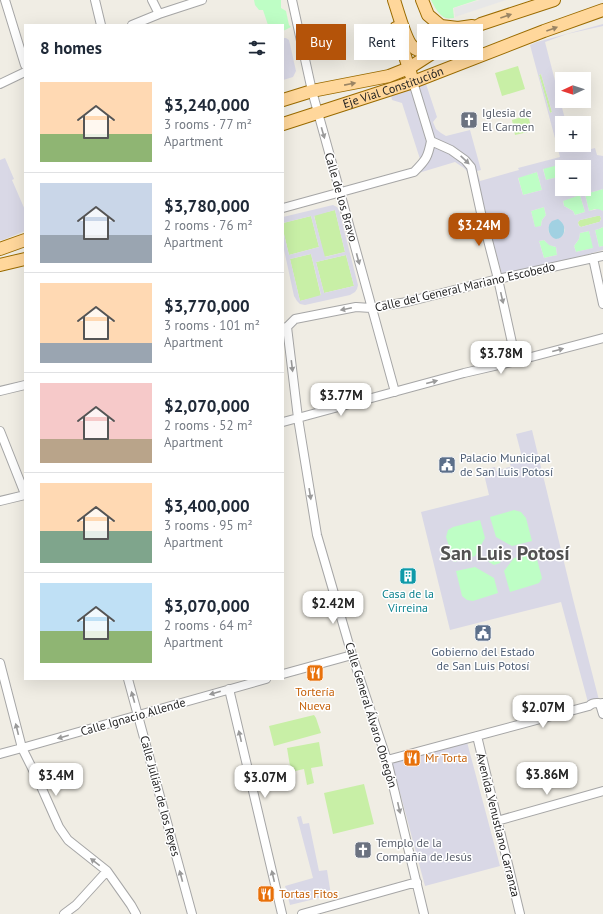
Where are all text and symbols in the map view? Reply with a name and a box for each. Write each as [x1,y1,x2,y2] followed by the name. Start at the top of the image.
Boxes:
[500,13,512,19] one-way arrow
[296,24,346,60] chip: Buy
[354,24,409,60] chip: Rent
[417,24,483,60] chip: Filters
[546,25,558,31] one-way arrow
[40,37,102,59] text: 8 homes
[246,37,268,59] icon: filters
[341,63,445,111] street label: Eje Vial Constitución
[555,72,591,108] north arrow
[555,72,591,196] map controls
[344,80,356,86] one-way arrow
[164,94,250,116] text: $3,240,000
[72,98,120,146] icon: home
[482,105,534,134] place label: Iglesia de El Carmen
[459,110,479,130] church icon: Iglesia de El Carmen
[164,116,252,133] text: 3 rooms · 77 m²
[555,116,591,152] button: +
[320,128,326,140] one-way arrow
[164,133,223,150] text: Apartment
[322,151,361,243] street label: Calle de los Bravo
[459,156,470,165] one-way arrow
[555,160,591,196] button: −
[164,195,250,217] text: $3,780,000
[72,199,120,247] icon: home
[446,213,512,247] pin: $3.24M
[164,217,253,234] text: 2 rooms · 76 m²
[457,217,501,234] text: $3.24M
[164,234,223,251] text: Apartment
[356,252,362,265] one-way arrow
[373,258,556,315] street label: Calle del General Mariano Escobedo
[499,292,505,304] one-way arrow
[164,295,250,317] text: $3,770,000
[72,299,120,347] icon: home
[340,306,352,312] one-way arrow
[164,317,260,334] text: 3 rooms · 101 m²
[164,334,223,351] text: Apartment
[468,341,534,375] pin: $3.78M
[479,345,523,362] text: $3.78M
[552,347,564,353] one-way arrow
[288,360,295,372] one-way arrow
[426,379,438,385] one-way arrow
[308,383,374,417] pin: $3.77M
[319,387,363,404] text: $3.77M
[164,395,250,417] text: $2,070,000
[72,399,120,447] icon: home
[164,417,253,434] text: 2 rooms · 52 m²
[164,434,223,451] text: Apartment
[460,450,553,479] place label: Palacio Municipal de San Luis Potosí
[437,455,457,475] public building icon: Palacio Municipal de San Luis Potosí
[307,488,313,501] one-way arrow
[164,495,250,517] text: $3,400,000
[72,499,120,547] icon: home
[164,517,253,534] text: 3 rooms · 95 m²
[164,534,223,551] text: Apartment
[440,540,570,566] district label: San Luis Potosí
[398,566,418,586] building icon: Casa de la Virreina
[382,586,434,615] place label: Casa de la Virreina
[300,591,366,625] pin: $2.42M
[164,595,250,617] text: $3,070,000
[311,595,355,612] text: $2.42M
[72,599,120,647] icon: home
[164,617,253,634] text: 2 rooms · 64 m²
[473,623,493,643] public building icon: Gobierno del Estado de San Luis Potosí
[164,634,223,651] text: Apartment
[342,640,401,789] street label: Calle General Álvaro Obregón
[431,644,535,673] place label: Gobierno del Estado de San Luis Potosí
[305,663,325,683] restaurant icon: Tortería Nueva
[295,684,335,713] place label: Tortería Nueva
[208,690,220,696] one-way arrow
[129,691,135,703] one-way arrow
[79,694,187,739] street label: Calle Ignacio Allende
[510,695,576,729] pin: $2.07M
[521,699,565,716] text: $2.07M
[13,723,19,735] one-way arrow
[237,730,243,742] one-way arrow
[56,734,68,740] one-way arrow
[137,734,184,858] street label: Calle Julián de los Reyes
[402,748,422,768] restaurant icon: Mr Torta
[425,750,467,765] place label: Mr Torta
[473,751,524,898] street label: Avenida Venustiano Carranza
[514,762,580,796] pin: $3.86M
[28,763,84,797] pin: $3.4M
[232,765,298,799] pin: $3.07M
[525,766,569,783] text: $3.86M
[38,767,74,784] text: $3.4M
[243,769,287,786] text: $3.07M
[396,802,402,814] one-way arrow
[376,835,472,864] place label: Templo de la Compañía de Jesús
[353,840,373,860] church icon: Templo de la Compañía de Jesús
[90,857,101,866] one-way arrow
[178,870,184,883] one-way arrow
[270,870,276,882] one-way arrow
[256,884,276,904] restaurant icon: Tortas Fitos
[279,886,338,901] place label: Tortas Fitos

